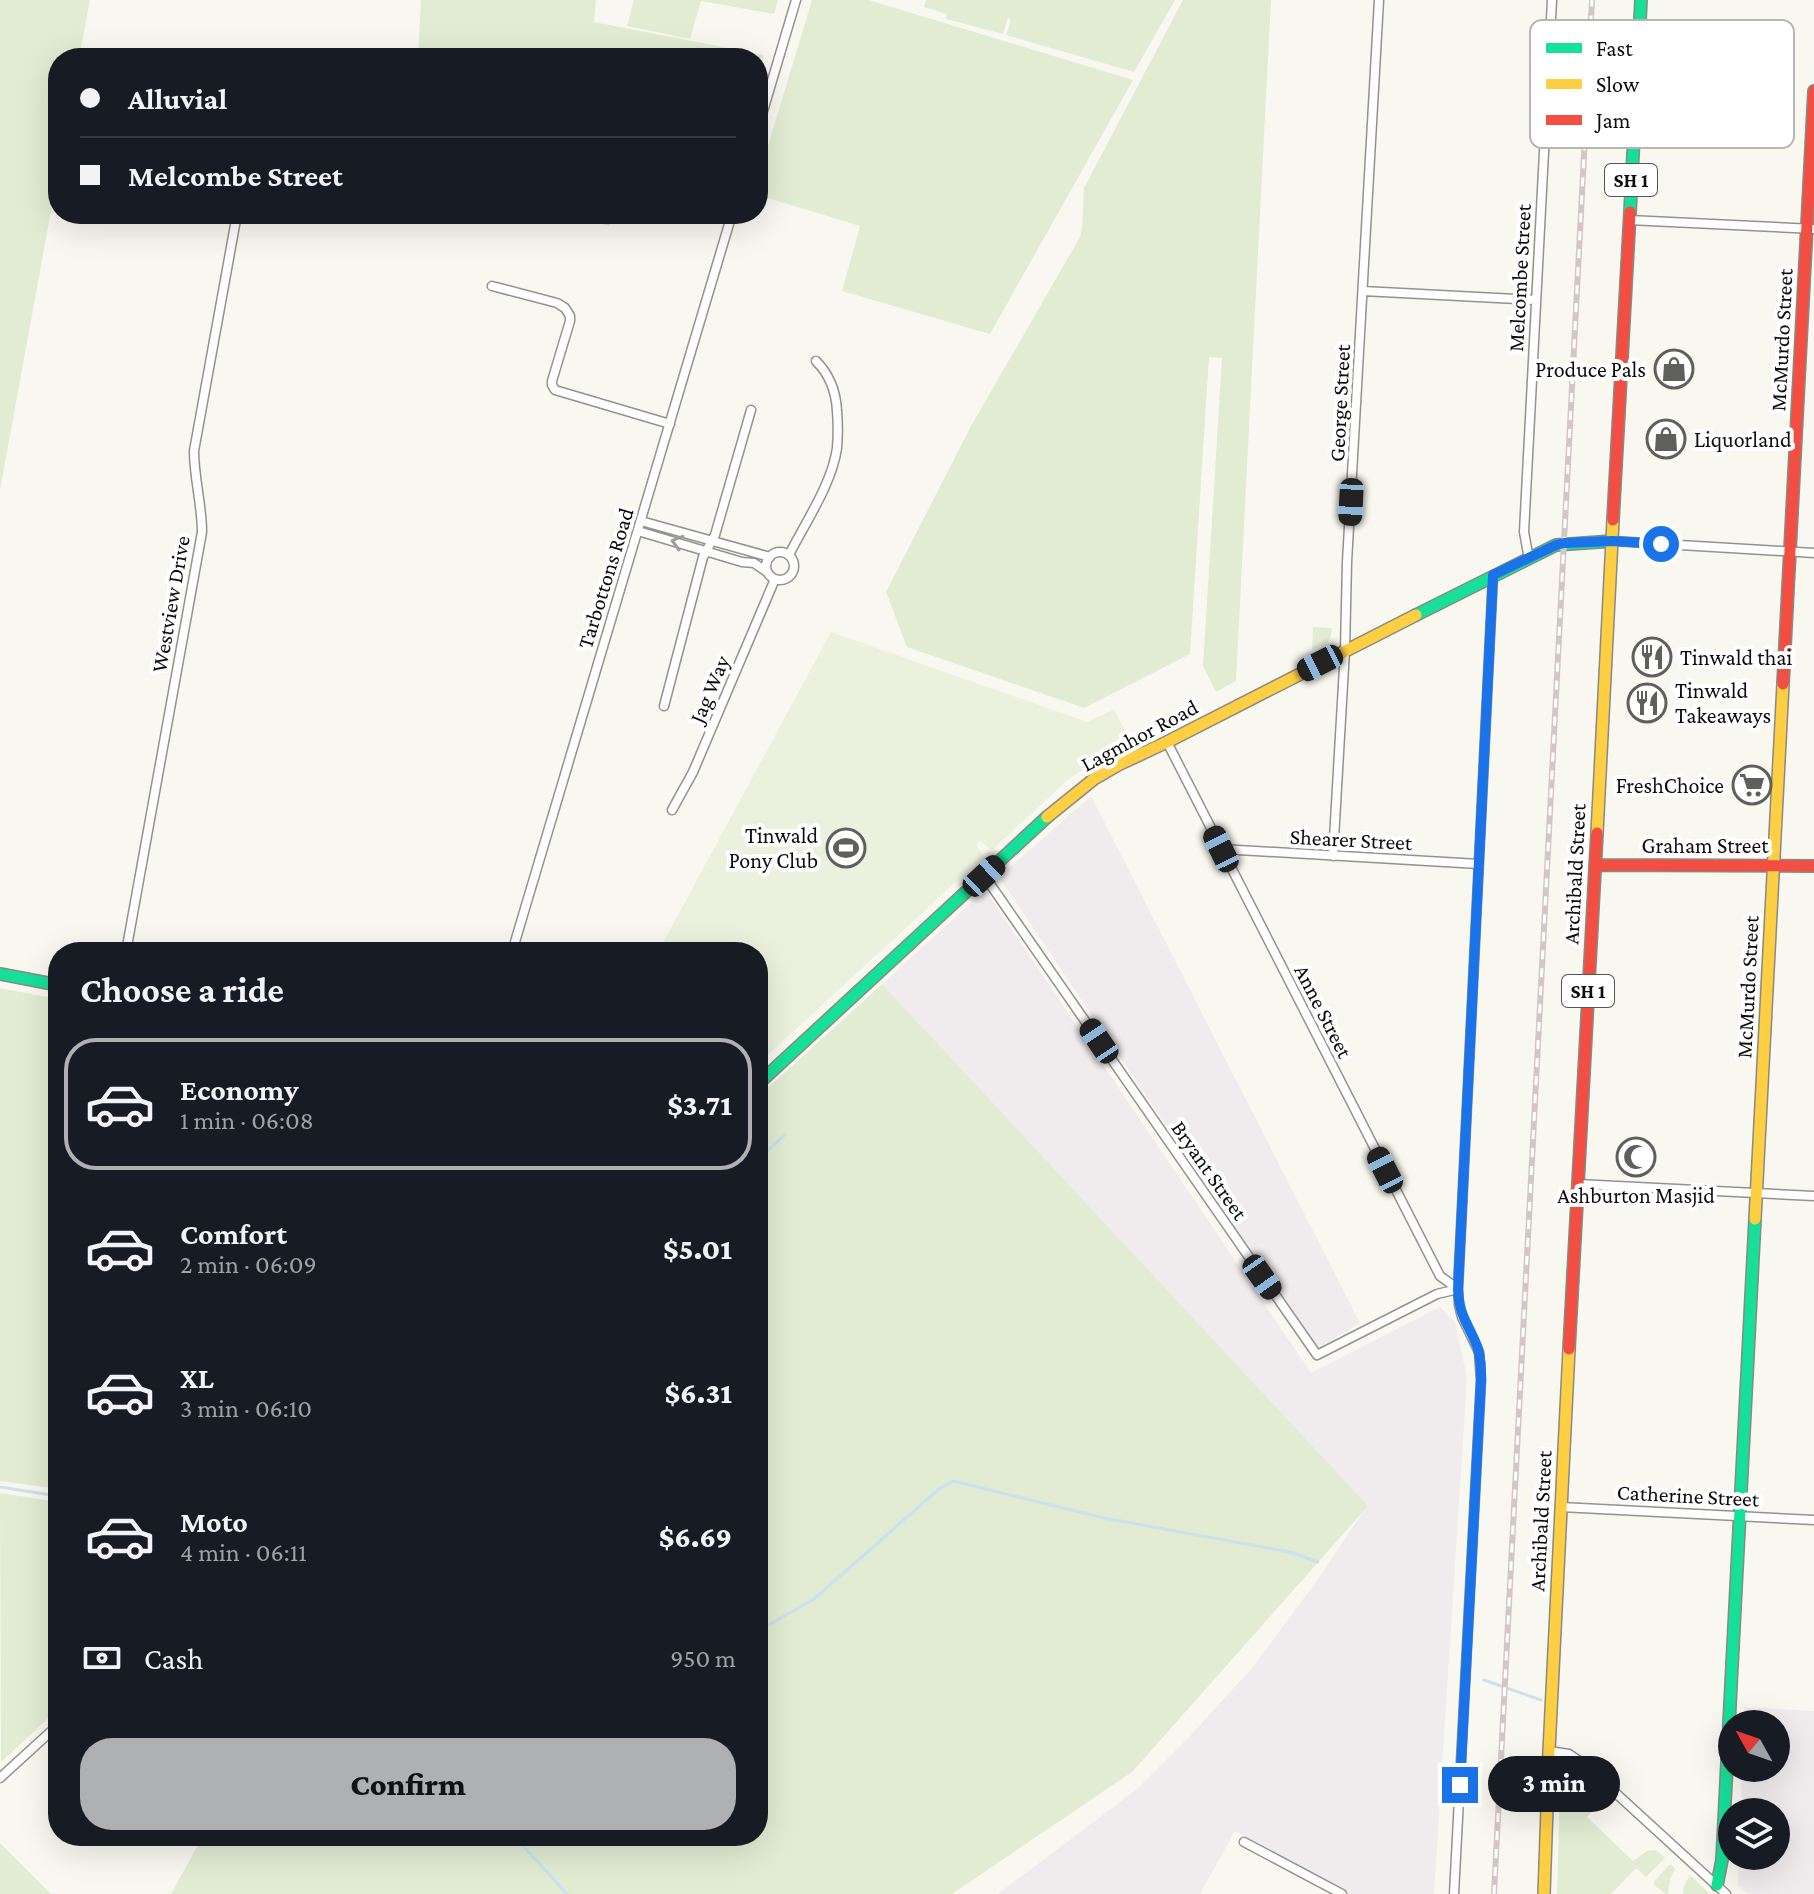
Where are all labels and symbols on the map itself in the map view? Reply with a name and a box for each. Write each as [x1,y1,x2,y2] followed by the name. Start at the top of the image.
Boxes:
[1530,20,1794,148] legend
[1596,36,1633,61] text: Fast
[1596,72,1640,97] text: Slow
[1594,108,1631,133] text: Jam
[1605,164,1657,196] road number: SH 1
[1503,203,1536,353] street label: Melcombe Street
[1765,267,1798,412] street label: McMurdo Street
[1324,343,1355,463] street label: George Street
[1653,348,1695,390] shop icon: Produce Pals
[1535,357,1646,382] place label: Produce Pals
[1645,418,1687,460] shop icon: Liquorland
[1694,427,1792,452] place label: Liquorland
[1338,477,1364,527] car
[572,504,639,652] street label: Tarbottons Road
[1643,526,1679,562] route start
[146,534,195,674] street label: Westview Drive
[670,535,684,551] one-way arrow
[1631,636,1673,678] restaurant icon: Tinwald thai
[1293,641,1347,685] car
[1680,645,1792,670] place label: Tinwald thai
[683,651,735,729] street label: Jag Way
[1675,678,1771,728] place label: Tinwald Takeaways
[1626,682,1668,724] restaurant icon: Tinwald Takeaways
[1077,694,1202,777] street label: Lagmhor Road
[1731,764,1773,806] supermarket icon: FreshChoice
[1616,773,1724,798] place label: FreshChoice
[1558,802,1591,945] street label: Archibald Street
[1200,822,1242,876] car
[729,823,818,873] place label: Tinwald Pony Club
[1289,824,1413,855] street label: Shearer Street
[825,827,867,869] sports icon: Tinwald Pony Club
[1642,833,1769,858] street label: Graham Street
[958,851,1010,901] car
[1731,914,1764,1059] street label: McMurdo Street
[1289,960,1358,1063] street label: Anne Street
[1562,975,1614,1007] road number: SH 1
[1076,1014,1122,1068] car
[1166,1116,1253,1225] street label: Bryant Street
[1615,1136,1657,1178] mosque icon: Ashburton Masjid
[1363,1143,1407,1197] car
[1557,1183,1715,1208] place label: Ashburton Masjid
[1238,1250,1286,1304] car
[1524,1449,1557,1592] street label: Archibald Street
[1616,1479,1761,1512] street label: Catherine Street
[1718,1710,1790,1782] north arrow
[1488,1757,1620,1813] callout: 3 min
[1442,1767,1478,1803] route end

